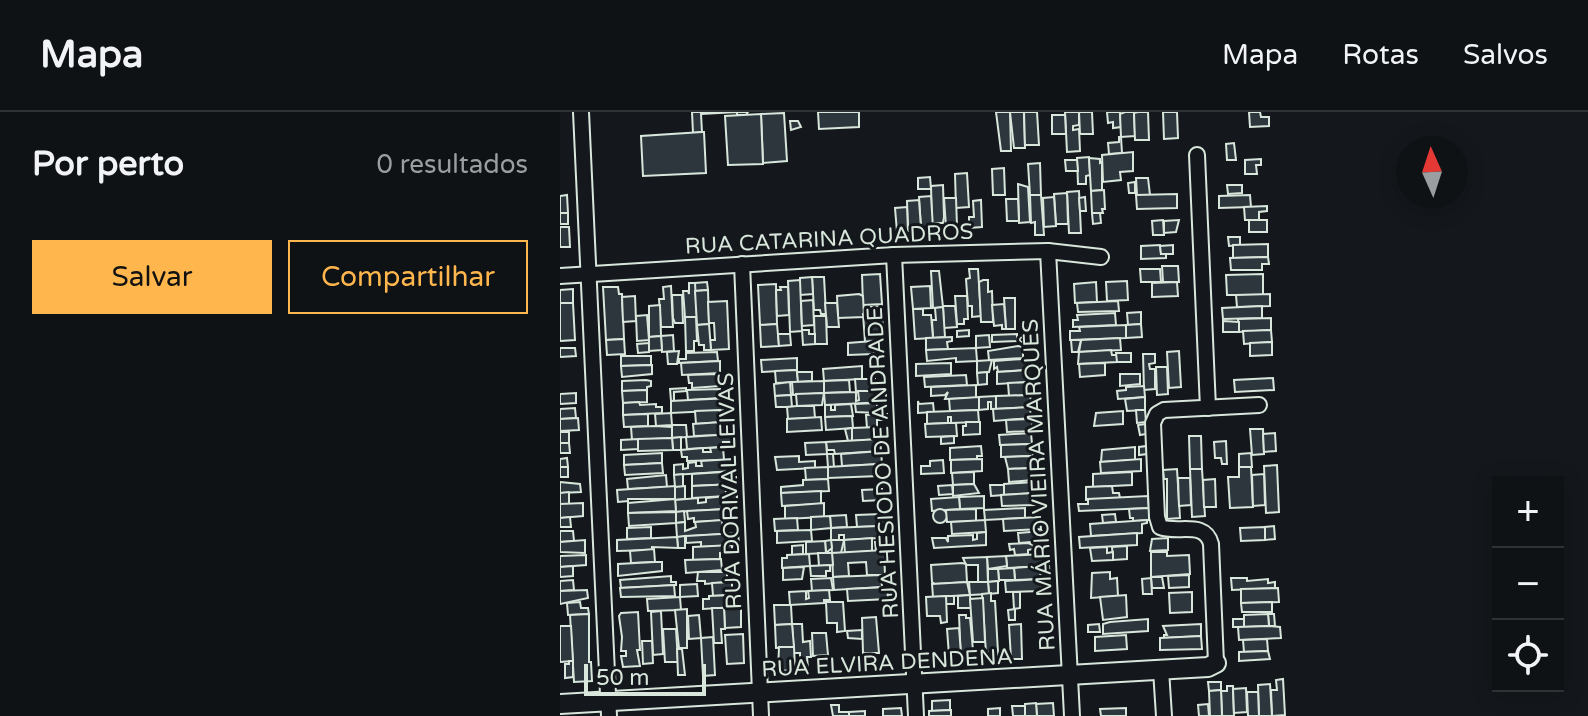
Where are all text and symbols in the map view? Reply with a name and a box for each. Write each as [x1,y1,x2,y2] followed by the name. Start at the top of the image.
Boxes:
[40,32,143,78] text: Mapa
[1222,38,1298,72] text: Mapa
[1342,38,1419,72] text: Rotas
[1463,38,1548,72] text: Salvos
[1396,136,1468,208] north arrow
[32,144,184,185] text: Por perto
[377,149,528,180] text: 0 resultados
[684,218,974,260] street label: RUA CATARINA QUADROS
[32,240,272,314] button: Salvar
[288,240,528,314] button: Compartilhar
[862,306,904,619] street label: RUA HESIODO DE ANDRADE
[1016,318,1061,652] street label: RUA MÁRIO VIEIRA MARQUÊS
[713,372,747,610] street label: RUA DORIVAL LEIVAS
[1492,476,1564,692] map controls
[1492,476,1564,548] button: +
[1492,548,1564,620] button: −
[1492,620,1564,692] button: locate
[761,643,1013,683] street label: RUA ELVIRA DENDENA
[584,660,706,696] scale bar
[596,665,650,691] text: 50 m

